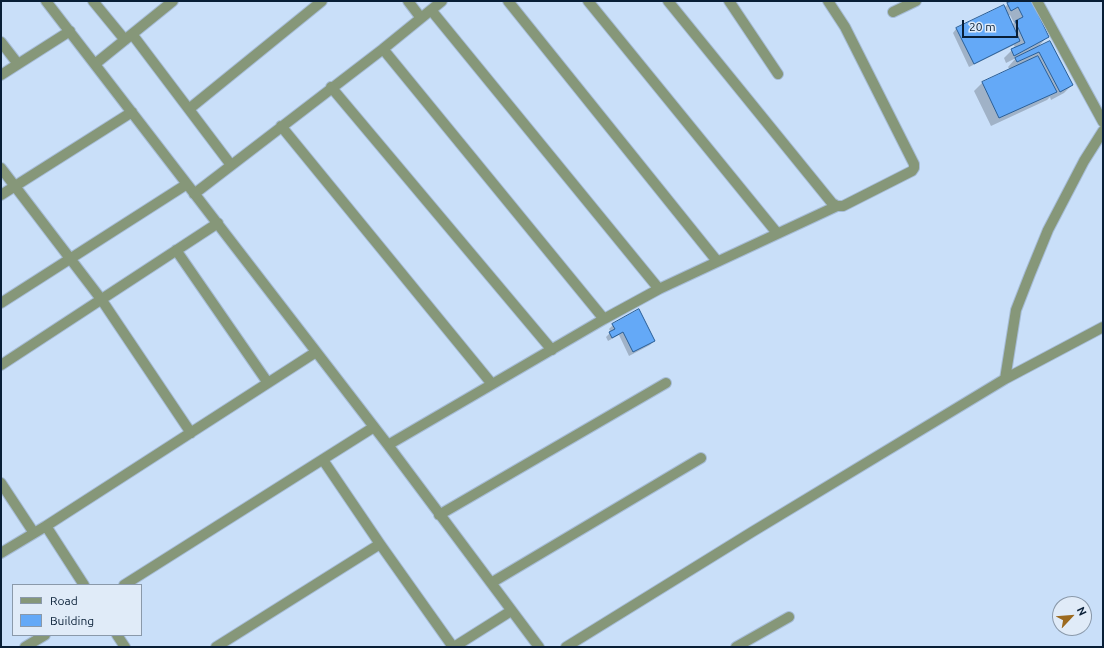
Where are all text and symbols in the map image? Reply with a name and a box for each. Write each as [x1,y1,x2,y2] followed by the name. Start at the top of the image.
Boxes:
[964,12,1020,38] scale bar
[969,20,996,33] text: 20 m
[12,584,142,636] legend
[50,594,78,607] text: Road
[1052,596,1092,636] north arrow
[1075,605,1089,618] text: N
[50,614,94,627] text: Building

